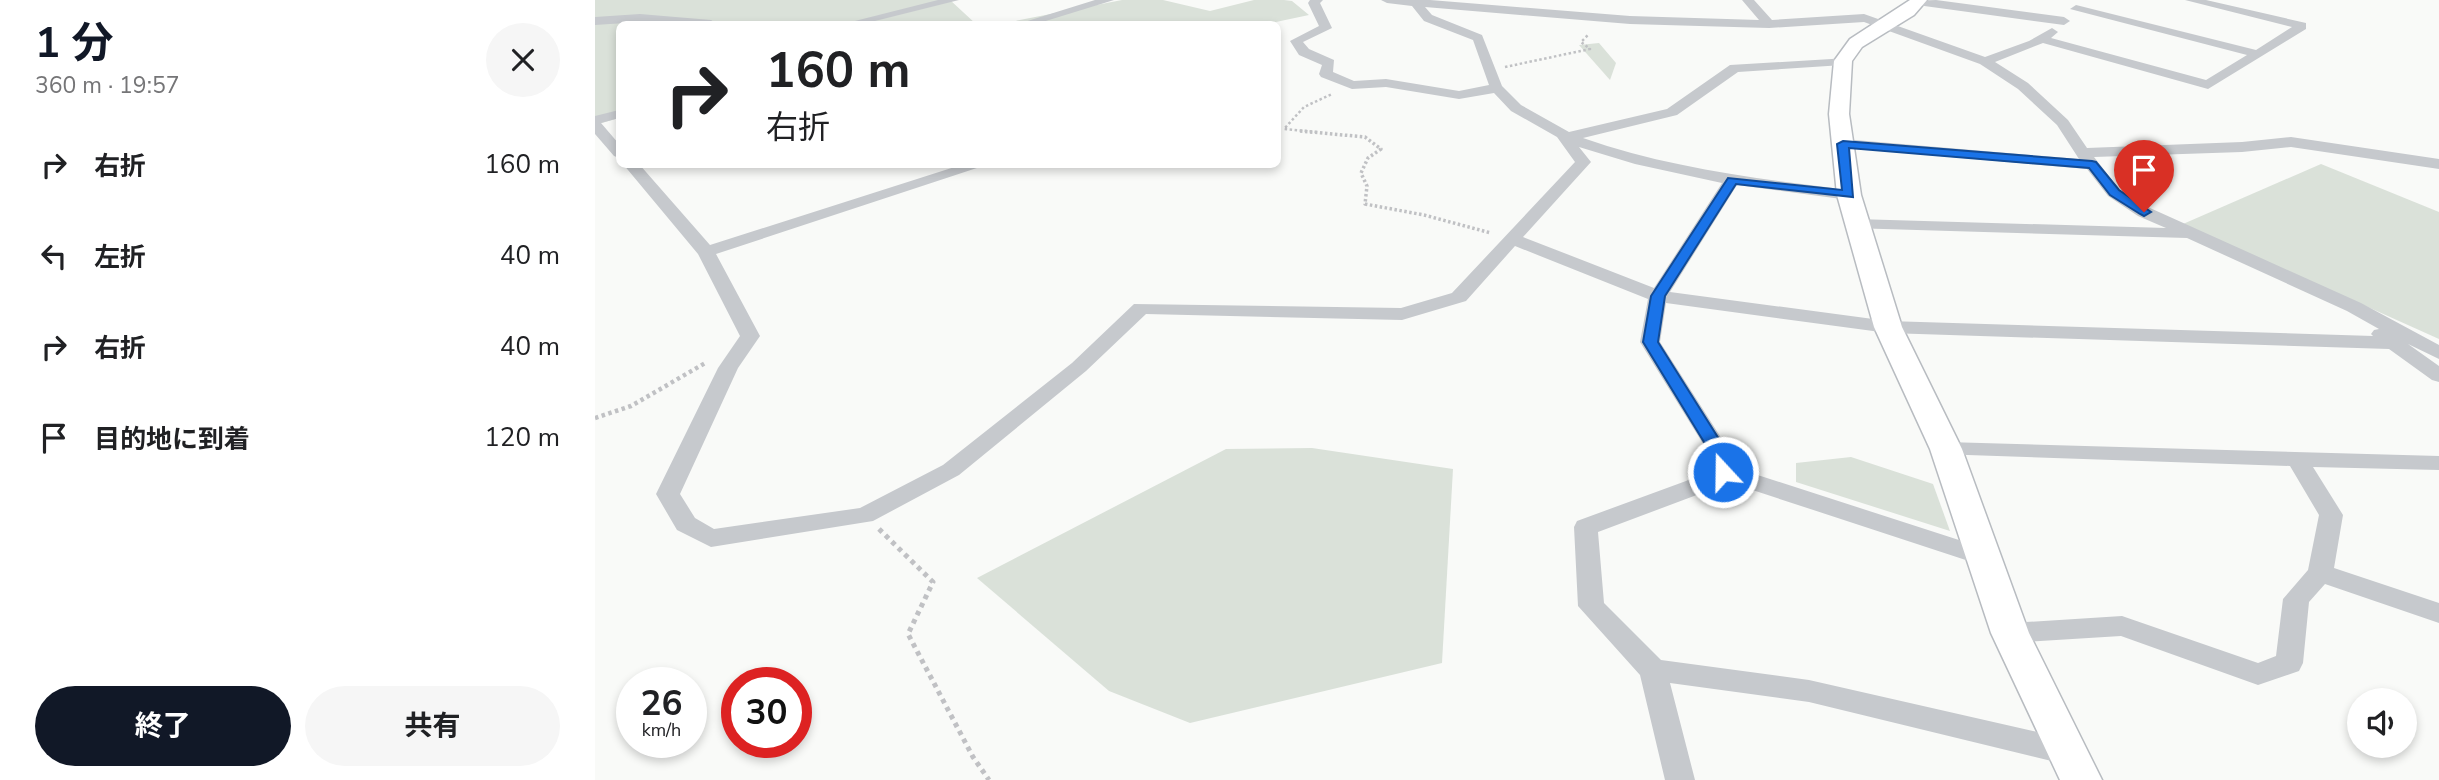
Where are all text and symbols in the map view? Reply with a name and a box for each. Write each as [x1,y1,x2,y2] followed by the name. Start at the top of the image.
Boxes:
[35,15,114,72] text: 1 分
[486,23,560,97] button: close
[766,37,910,104] text: 160 m
[651,49,742,140] icon: right
[35,70,180,101] text: 360 m · 19:57
[766,106,830,149] text: 右折
[2114,140,2174,212] pin
[35,146,73,184] icon: right
[484,147,560,182] text: 160 m
[94,149,146,184] text: 右折
[2125,151,2163,189] icon: arrive
[35,237,73,275] icon: left
[500,238,560,273] text: 40 m
[94,240,146,275] text: 左折
[35,328,73,366] icon: right
[500,329,560,364] text: 40 m
[94,331,146,366] text: 右折
[35,419,73,457] icon: arrive
[484,420,560,455] text: 120 m
[94,422,250,457] text: 目的地に到着
[1686,435,1760,509] position arrow
[721,667,812,758] speed limit sign: 30
[640,680,683,727] text: 26
[35,686,291,766] button: 終了
[305,686,560,766] button: 共有
[2347,688,2417,758] map controls
[2347,688,2417,758] button: sound
[642,718,681,742] text: km/h

